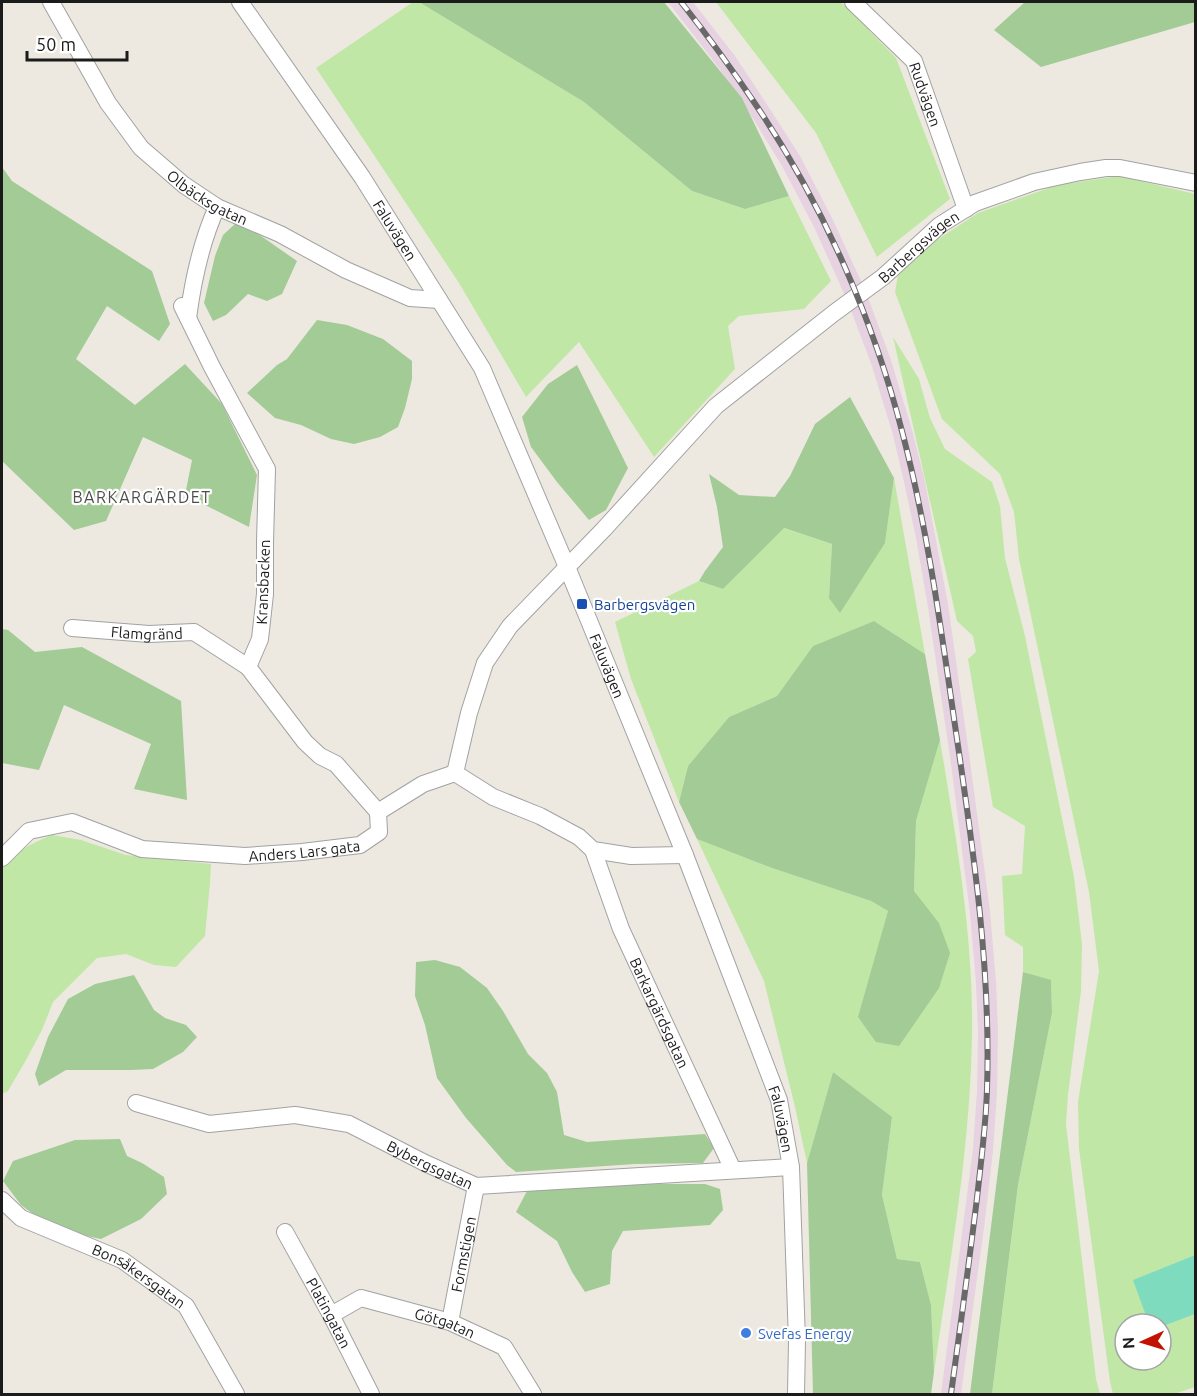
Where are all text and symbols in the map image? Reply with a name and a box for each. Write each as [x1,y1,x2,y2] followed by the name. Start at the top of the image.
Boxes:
[27,24,128,62] scale bar
[36,34,76,54] text: 50 m
[906,60,945,129] street label: Rudvägen
[164,166,250,228] street label: Olbäcksgatan
[370,197,421,263] street label: Faluvägen
[875,207,962,286] street label: Barbergsvägen
[72,488,212,506] district label: BARKARGÄRDET
[253,539,273,625] street label: Kransbacken
[594,596,695,613] place label: Barbergsvägen
[575,597,589,611] marker: Barbergsvägen
[110,623,183,643] street label: Flamgränd
[587,631,628,700] street label: Faluvägen
[248,837,361,864] street label: Anders Lars gata
[627,955,693,1070] street label: Barkargärdsgatan
[766,1083,797,1154] street label: Faluvägen
[384,1137,476,1192] street label: Bybergsgatan
[447,1215,479,1294] street label: Formstigen
[90,1240,189,1311] street label: Bonsåkersgatan
[303,1275,355,1351] street label: Platingatan
[413,1304,478,1341] street label: Götgatan
[1113,1312,1173,1372] north arrow
[758,1325,851,1342] place label: Svefas Energy
[739,1326,753,1340] marker: Svefas Energy
[1119,1336,1137,1350] text: N

